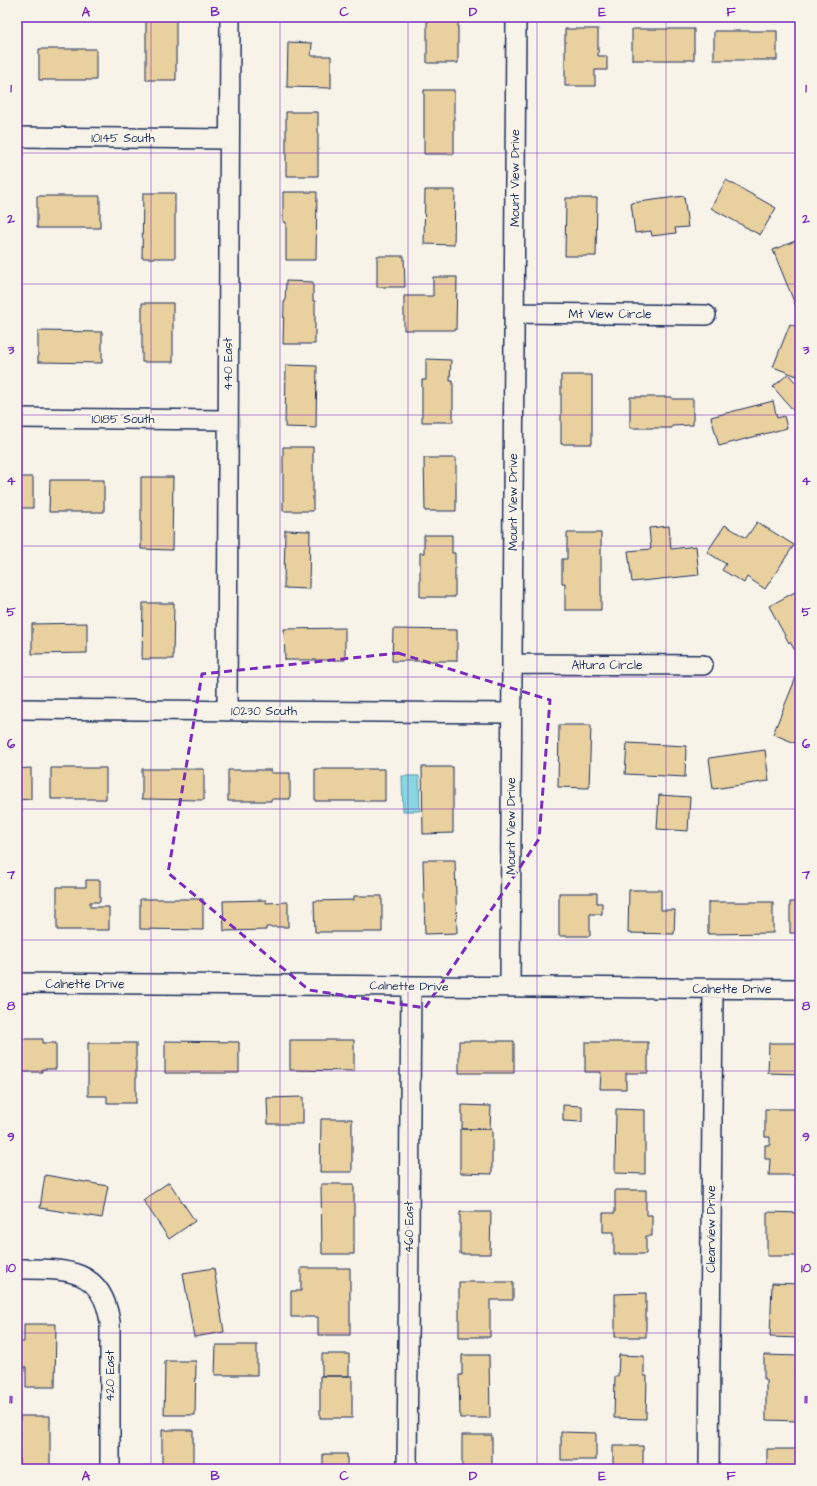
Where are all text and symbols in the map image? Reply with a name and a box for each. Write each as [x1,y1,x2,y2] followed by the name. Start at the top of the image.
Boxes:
[82,3,91,21] text: A
[210,3,220,21] text: B
[339,3,349,21] text: C
[469,3,478,21] text: D
[598,3,606,21] text: E
[726,3,736,21] text: F
[10,79,12,97] text: 1
[805,79,807,97] text: 1
[507,129,524,227] street label: Mount View Drive
[91,130,155,147] street label: 10145 South
[6,210,15,228] text: 2
[801,210,810,228] text: 2
[569,306,652,323] street label: Mt View Circle
[220,337,237,390] street label: 440 East
[7,341,15,359] text: 3
[802,341,810,359] text: 3
[91,411,155,428] street label: 10185 South
[505,453,522,551] street label: Mount View Drive
[7,472,16,490] text: 4
[802,472,811,490] text: 4
[6,603,16,621] text: 5
[801,603,811,621] text: 5
[572,657,643,674] street label: Altura Circle
[231,703,297,720] street label: 10230 South
[7,735,16,753] text: 6
[802,735,811,753] text: 6
[503,777,520,875] street label: Mount View Drive
[6,866,16,884] text: 7
[801,866,811,884] text: 7
[46,976,125,993] street label: Calnette Drive
[369,977,449,996] street label: Calnette Drive
[693,981,772,998] street label: Calnette Drive
[7,997,16,1015] text: 8
[802,997,811,1015] text: 8
[7,1128,15,1146] text: 9
[802,1128,810,1146] text: 9
[703,1185,720,1273] street label: Clearview Drive
[401,1201,418,1253] street label: 460 East
[6,1259,17,1277] text: 10
[801,1259,812,1277] text: 10
[102,1350,119,1402] street label: 420 East
[9,1390,13,1408] text: 11
[804,1390,808,1408] text: 11
[82,1467,91,1485] text: A
[210,1467,220,1485] text: B
[339,1467,349,1485] text: C
[469,1467,478,1485] text: D
[598,1467,606,1485] text: E
[726,1467,736,1485] text: F

